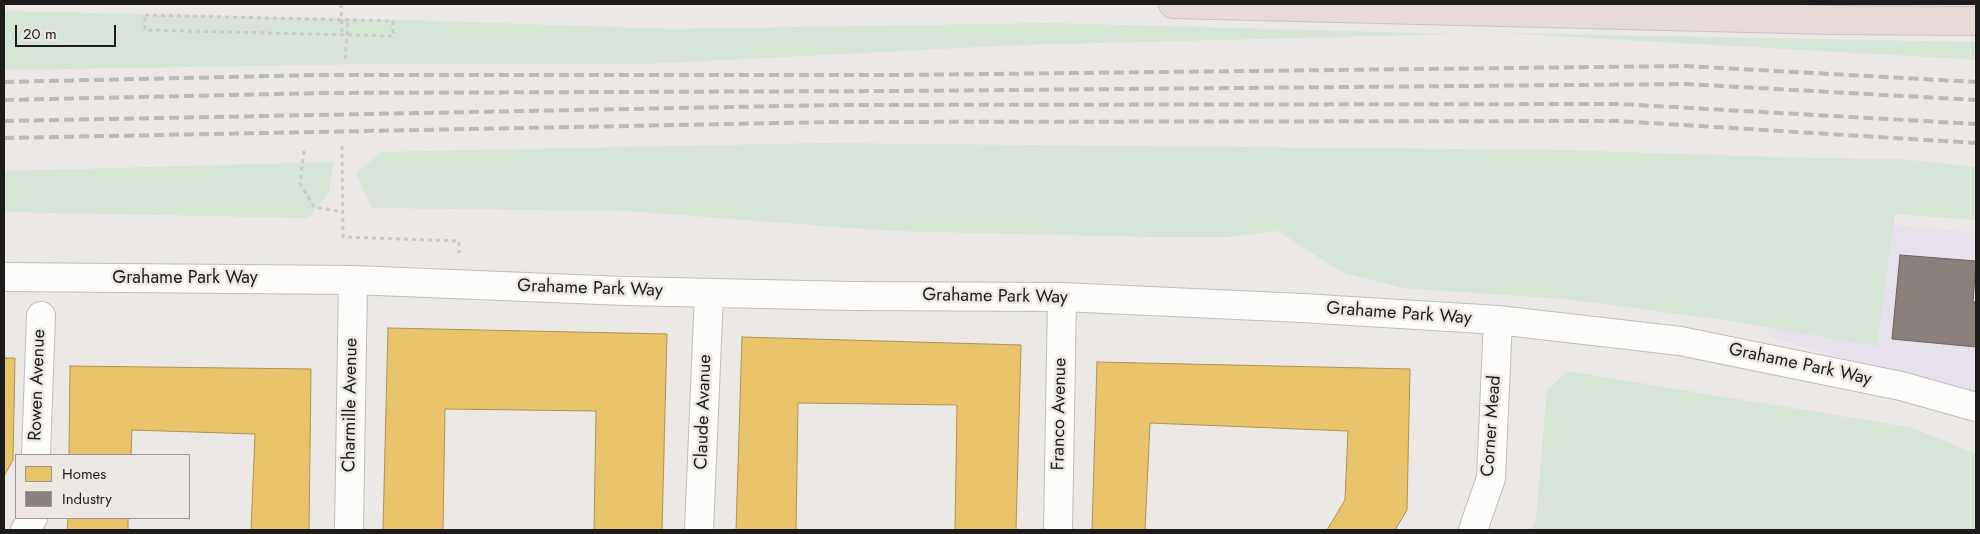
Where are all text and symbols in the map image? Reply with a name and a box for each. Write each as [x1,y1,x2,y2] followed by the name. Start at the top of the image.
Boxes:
[18,15,119,47] scale bar
[23,23,57,45] text: 20 m
[112,268,258,290] street label: Grahame Park Way
[517,276,663,302] street label: Grahame Park Way
[922,285,1068,309] street label: Grahame Park Way
[1326,298,1472,330] street label: Grahame Park Way
[25,329,51,441] street label: Rowen Avenue
[339,338,363,472] street label: Charmille Avenue
[1727,339,1873,391] street label: Grahame Park Way
[691,354,717,470] street label: Claude Avanue
[1048,357,1072,471] street label: Franco Avenue
[1478,375,1506,477] street label: Corner Mead
[15,454,190,519] legend
[62,463,106,485] text: Homes
[62,488,112,510] text: Industry

